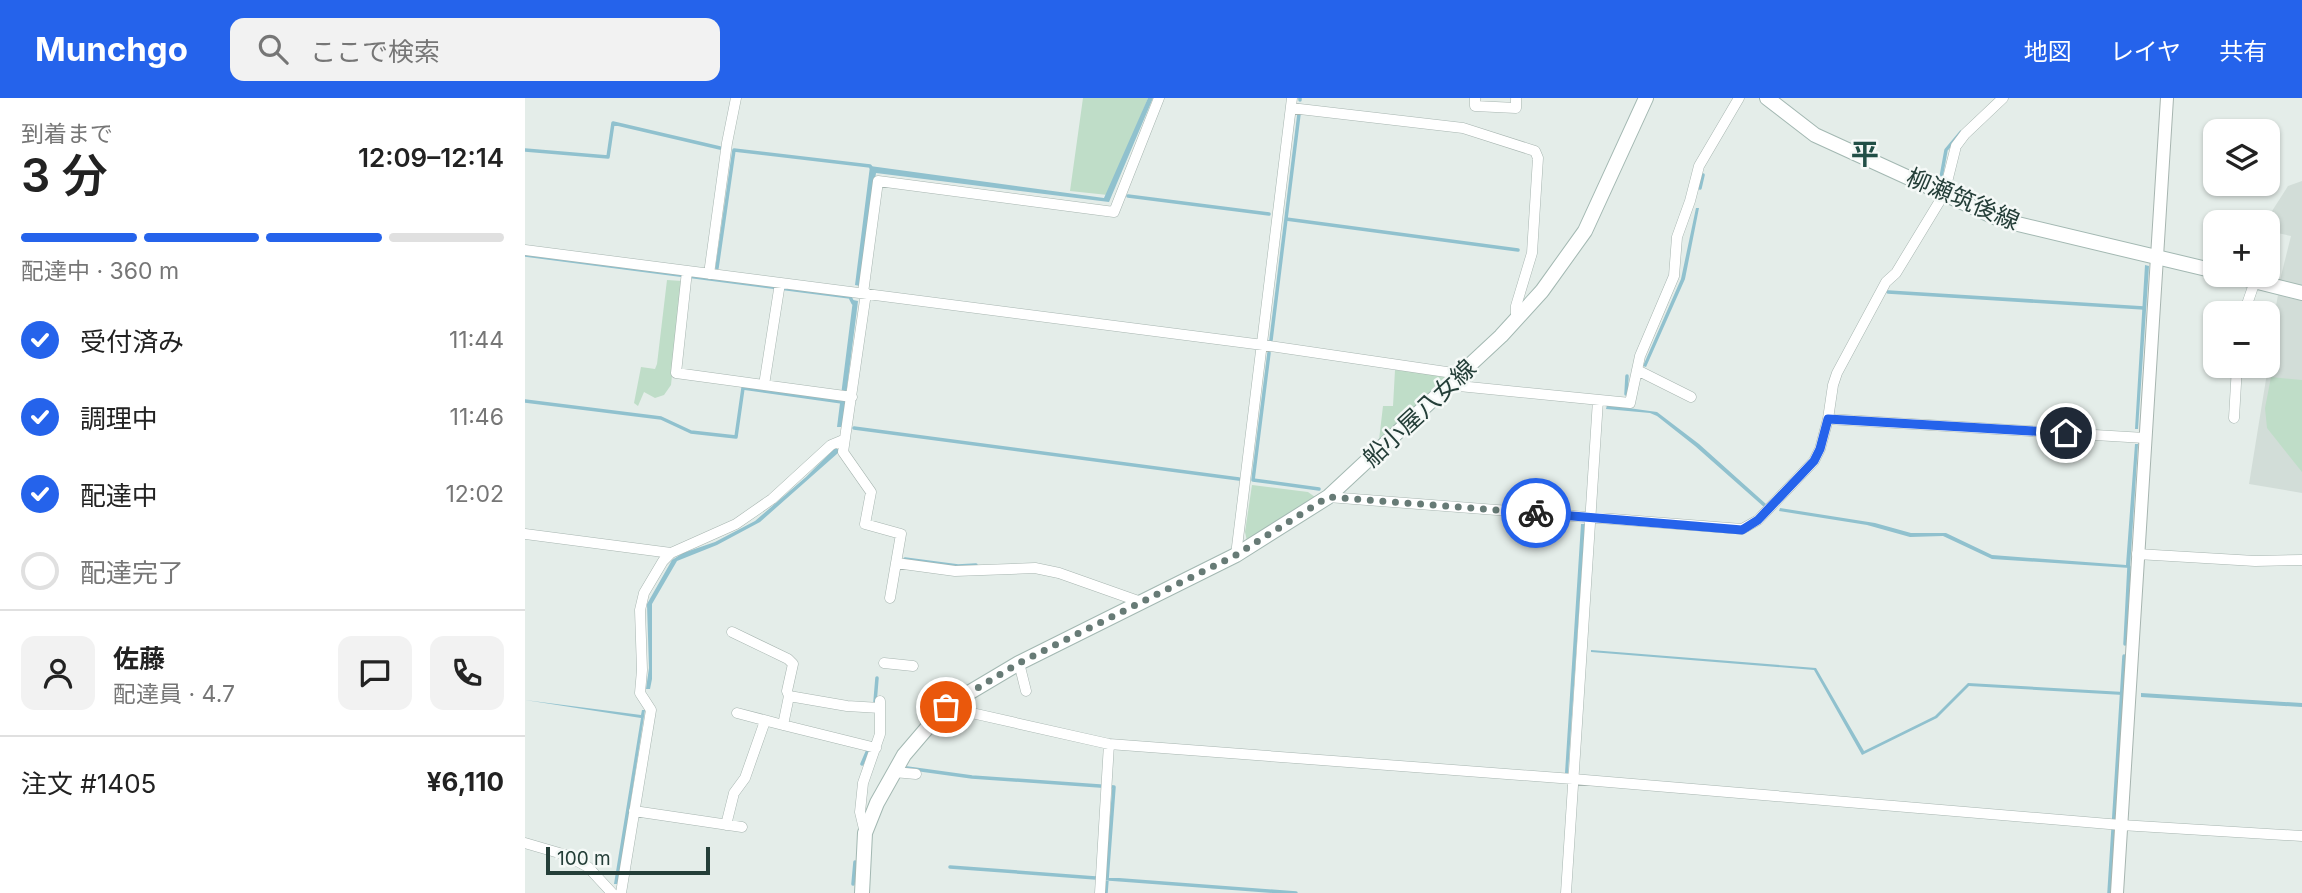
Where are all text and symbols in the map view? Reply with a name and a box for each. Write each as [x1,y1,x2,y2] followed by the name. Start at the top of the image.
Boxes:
[230,18,720,81] search box
[35,29,188,69] text: Munchgo
[254,30,292,68] icon: search
[310,36,440,67] text: ここで検索
[2024,37,2072,66] text: 地図
[2110,37,2181,66] text: レイヤ
[2219,37,2267,66] text: 共有
[2203,119,2280,378] map controls
[2203,119,2280,196] button: layers
[21,120,113,148] text: 到着まで
[1851,137,1879,171] district label: 平
[358,142,504,173] text: 12:09–12:14
[21,147,108,203] text: 3 分
[1902,162,2024,236] street label: 柳瀬筑後線
[2203,210,2280,287] button: +
[21,257,179,285] text: 配達中 · 360 m
[2203,301,2280,378] button: −
[21,321,59,359] icon: check
[80,326,184,357] text: 受付済み
[449,326,504,354] text: 11:44
[1356,353,1482,473] street label: 船小屋八女線
[21,398,59,436] icon: check
[80,403,158,434] text: 調理中
[450,403,504,431] text: 11:46
[2036,403,2096,463] pin
[2047,414,2085,452] icon: home
[21,475,59,513] icon: check
[1501,478,1571,548] courier
[80,480,158,511] text: 配達中
[445,480,504,508] text: 12:02
[1517,494,1555,532] icon: bike
[80,557,184,588] text: 配達完了
[21,636,95,710] button: person
[338,636,412,710] button: chat
[430,636,504,710] button: phone
[113,643,165,674] text: 佐藤
[916,677,976,737] pin
[113,680,235,708] text: 配達員 · 4.7
[927,688,965,726] icon: bag
[427,766,504,797] text: ¥6,110
[21,768,156,799] text: 注文 #1405
[546,844,711,876] scale bar
[557,847,611,870] text: 100 m

